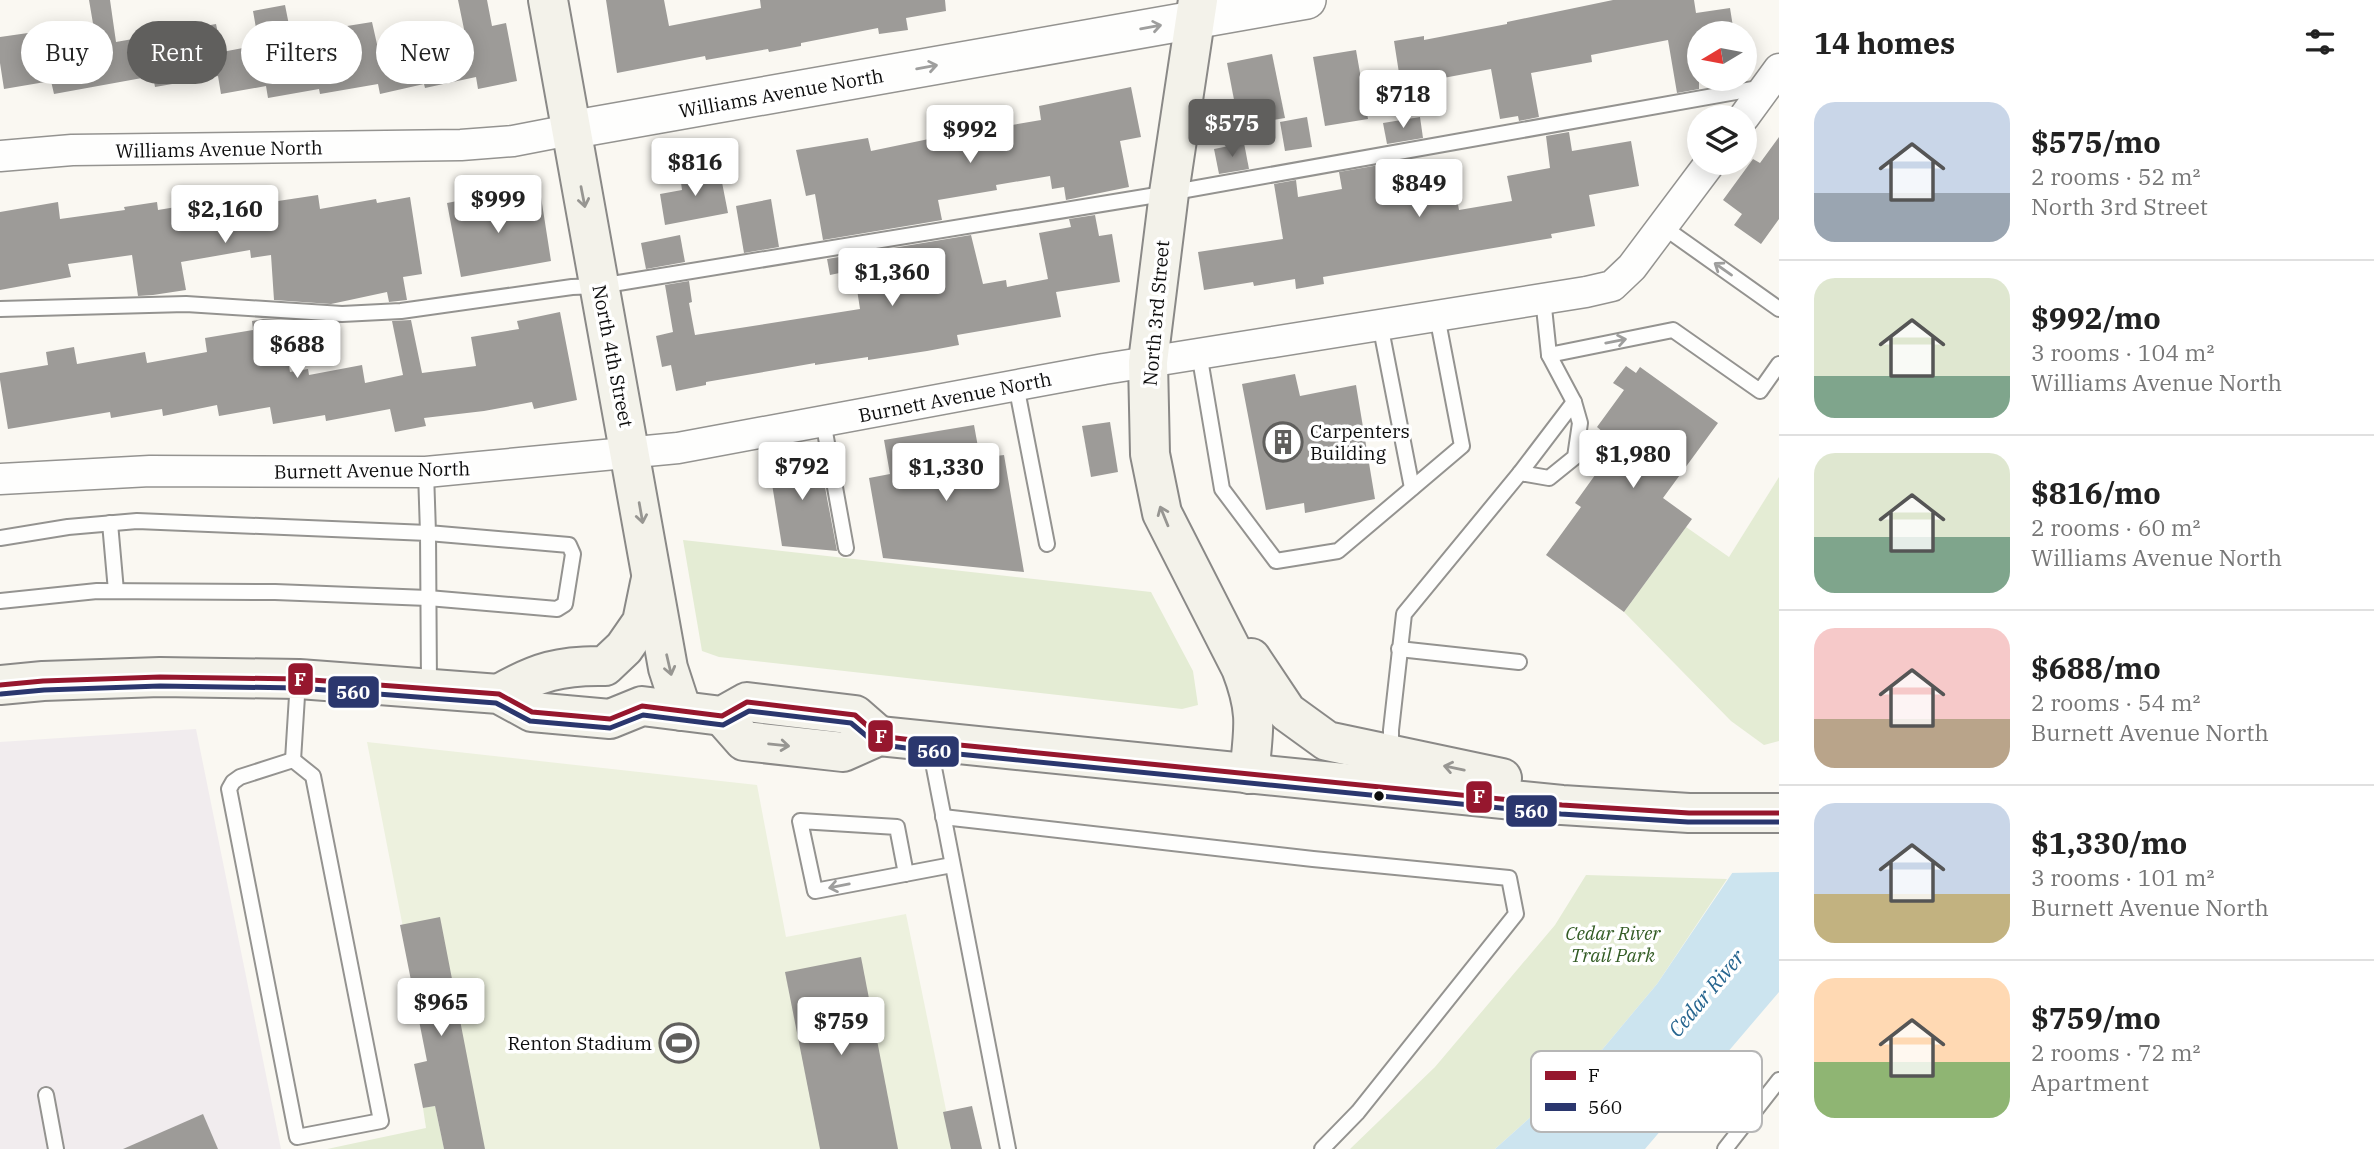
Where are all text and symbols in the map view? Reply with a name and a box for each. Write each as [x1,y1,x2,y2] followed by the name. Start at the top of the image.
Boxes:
[1139,20,1162,34] one-way arrow
[21,21,113,84] chip: Buy
[127,21,227,84] chip: Rent
[241,21,362,84] chip: Filters
[376,21,474,84] chip: New
[1687,21,1757,91] north arrow
[1687,21,1757,175] map controls
[1814,23,1955,62] text: 14 homes
[2301,23,2339,61] icon: filters
[915,60,938,73] one-way arrow
[677,63,885,123] street label: Williams Avenue North
[1362,71,1444,130] pin: $718
[1375,78,1431,108] text: $718
[1191,100,1273,159] pin: $575
[1687,105,1757,175] button: layers
[929,106,1011,165] pin: $992
[1204,107,1260,137] text: $575
[942,113,998,143] text: $992
[2031,122,2161,161] text: $575/mo
[1870,130,1954,214] icon: home
[115,135,323,163] street label: Williams Avenue North
[654,138,736,198] pin: $816
[667,146,723,176] text: $816
[1378,160,1460,219] pin: $849
[2031,161,2201,191] text: 2 rooms · 52 m²
[1391,167,1447,197] text: $849
[457,176,539,235] pin: $999
[470,183,526,213] text: $999
[577,185,591,208] one-way arrow
[168,186,282,245] pin: $2,160
[2031,191,2208,221] text: North 3rd Street
[187,193,263,223] text: $2,160
[1138,239,1174,387] street label: North 3rd Street
[835,248,949,308] pin: $1,360
[854,256,930,286] text: $1,360
[1714,262,1733,276] one-way arrow
[587,283,639,430] street label: North 4th Street
[2031,298,2161,337] text: $992/mo
[1870,306,1954,390] icon: home
[256,320,338,380] pin: $688
[269,328,325,358] text: $688
[1604,334,1627,348] one-way arrow
[2031,337,2214,367] text: 3 rooms · 104 m²
[856,366,1054,428] street label: Burnett Avenue North
[2031,367,2282,397] text: Williams Avenue North
[1310,419,1410,465] place label: Carpenters Building
[1262,421,1304,463] building icon: Carpenters Building
[1576,430,1690,490] pin: $1,980
[1595,438,1671,468] text: $1,980
[761,442,843,502] pin: $792
[889,444,1003,503] pin: $1,330
[774,450,830,480] text: $792
[908,451,984,481] text: $1,330
[274,456,471,484] street label: Burnett Avenue North
[2031,473,2161,512] text: $816/mo
[1870,481,1954,565] icon: home
[635,501,648,524] one-way arrow
[1157,506,1170,527] one-way arrow
[2031,512,2201,542] text: 2 rooms · 60 m²
[2031,542,2282,572] text: Williams Avenue North
[2031,648,2161,687] text: $688/mo
[662,653,676,676] one-way arrow
[1870,656,1954,740] icon: home
[287,662,314,696] line badge: F
[294,667,306,691] text: F
[327,675,380,709] line badge: 560
[336,680,370,704] text: 560
[2031,687,2201,717] text: 2 rooms · 54 m²
[2031,717,2269,747] text: Burnett Avenue North
[867,719,894,753] line badge: F
[875,724,887,748] text: F
[907,735,960,768] line badge: 560
[767,738,790,751] one-way arrow
[917,739,951,763] text: 560
[1444,760,1466,773] one-way arrow
[1465,780,1493,814] line badge: F
[1473,784,1485,808] text: F
[1372,789,1386,803] unlabelled marker
[1505,794,1558,828] line badge: 560
[1514,799,1548,823] text: 560
[2031,823,2187,862] text: $1,330/mo
[1870,831,1954,915] icon: home
[2031,862,2214,892] text: 3 rooms · 101 m²
[828,880,851,894] one-way arrow
[2031,892,2269,922] text: Burnett Avenue North
[1565,921,1661,967] park label: Cedar River Trail Park
[1661,943,1751,1042] water label: Cedar River
[400,978,482,1038] pin: $965
[413,986,469,1016] text: $965
[800,998,882,1057] pin: $759
[2031,998,2161,1037] text: $759/mo
[813,1005,869,1035] text: $759
[1870,1006,1954,1090] icon: home
[658,1022,700,1064] sports icon: Renton Stadium
[508,1031,652,1055] place label: Renton Stadium
[2031,1037,2201,1067] text: 2 rooms · 72 m²
[1531,1051,1762,1132] legend
[1588,1063,1600,1087] text: F
[2031,1067,2149,1097] text: Apartment
[1588,1095,1622,1119] text: 560

